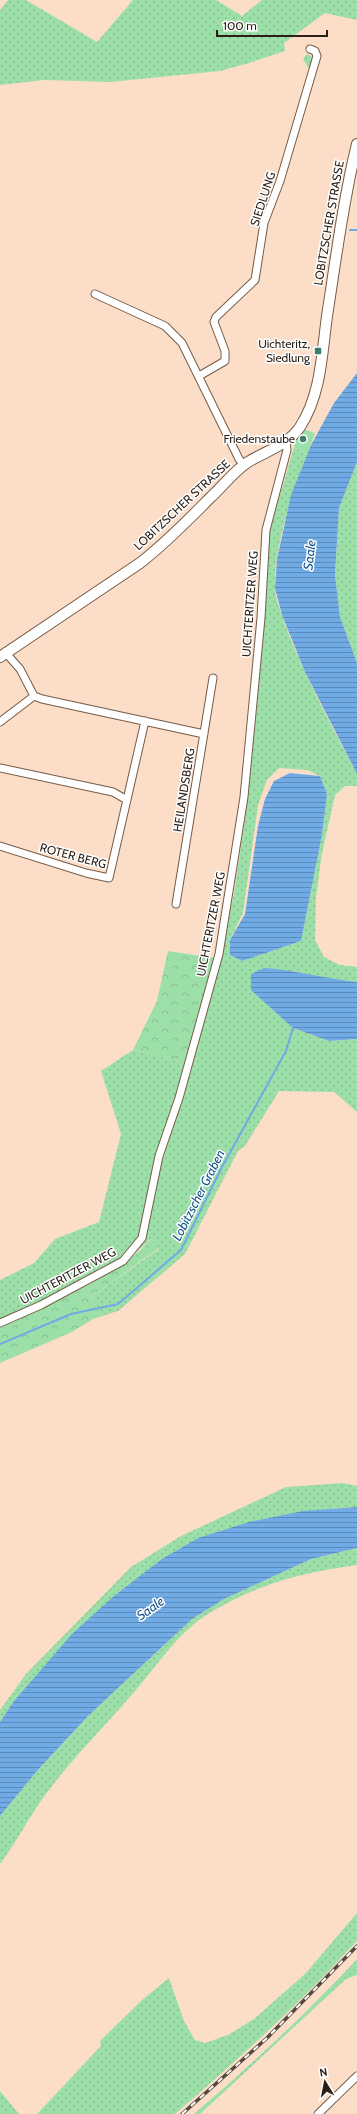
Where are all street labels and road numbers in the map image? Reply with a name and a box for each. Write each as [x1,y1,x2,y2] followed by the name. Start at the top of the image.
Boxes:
[310,159,347,286] street label: LOBITZSCHER STRASSE
[247,170,278,228] street label: SIEDLUNG
[130,456,233,553] street label: LOBITZSCHER STRASSE
[238,550,261,658] street label: UICHTERITZER WEG
[169,747,198,833] street label: HEILANDSBERG
[38,839,108,872] street label: ROTER BERG
[193,870,228,978] street label: UICHTERITZER WEG
[17,1244,118,1307] street label: UICHTERITZER WEG

